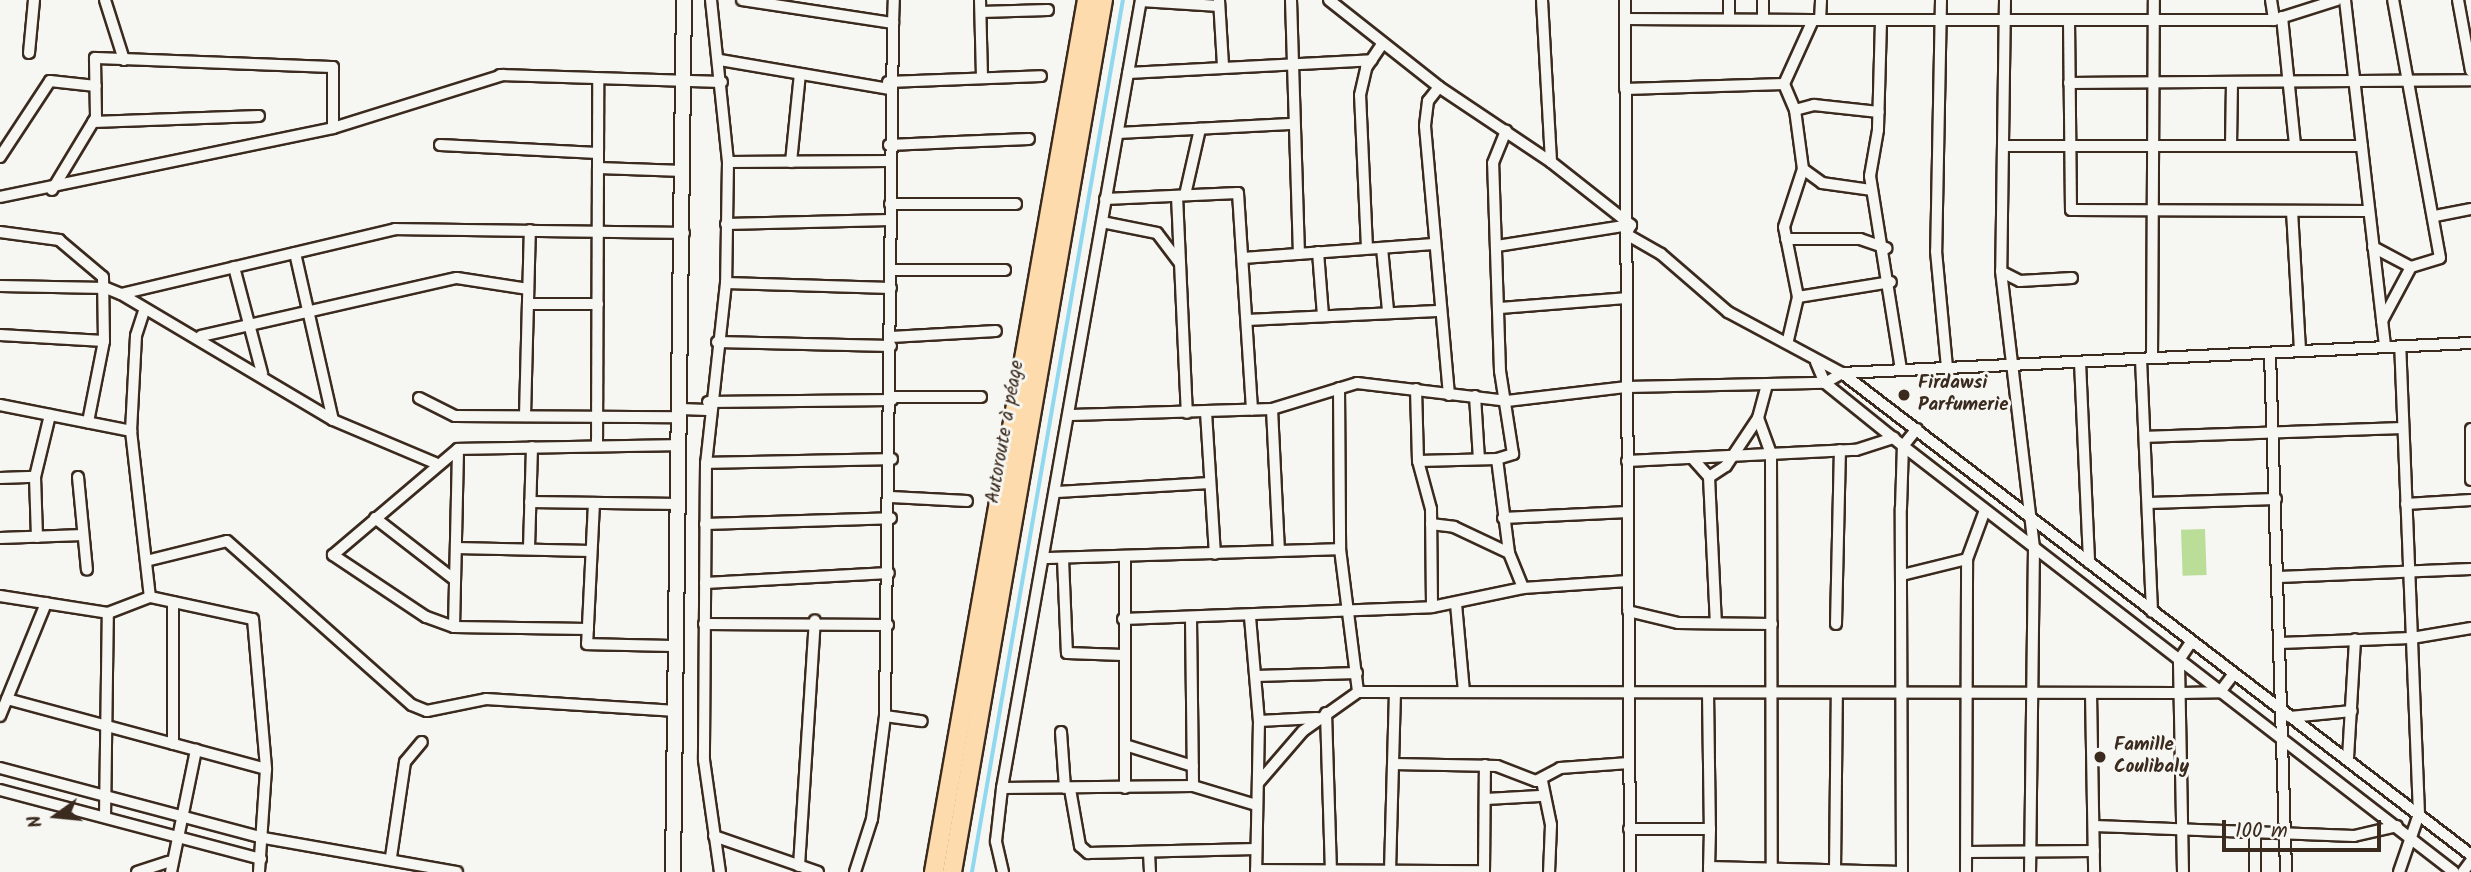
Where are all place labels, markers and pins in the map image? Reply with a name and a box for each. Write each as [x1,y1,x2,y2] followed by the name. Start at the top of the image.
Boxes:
[1918,373,2008,417] place label: Firdawsi Parfumerie
[1896,387,1912,403] marker: Firdawsi Parfumerie
[2114,735,2189,779] place label: Famille Coulibaly
[2092,749,2108,765] marker: Famille Coulibaly

